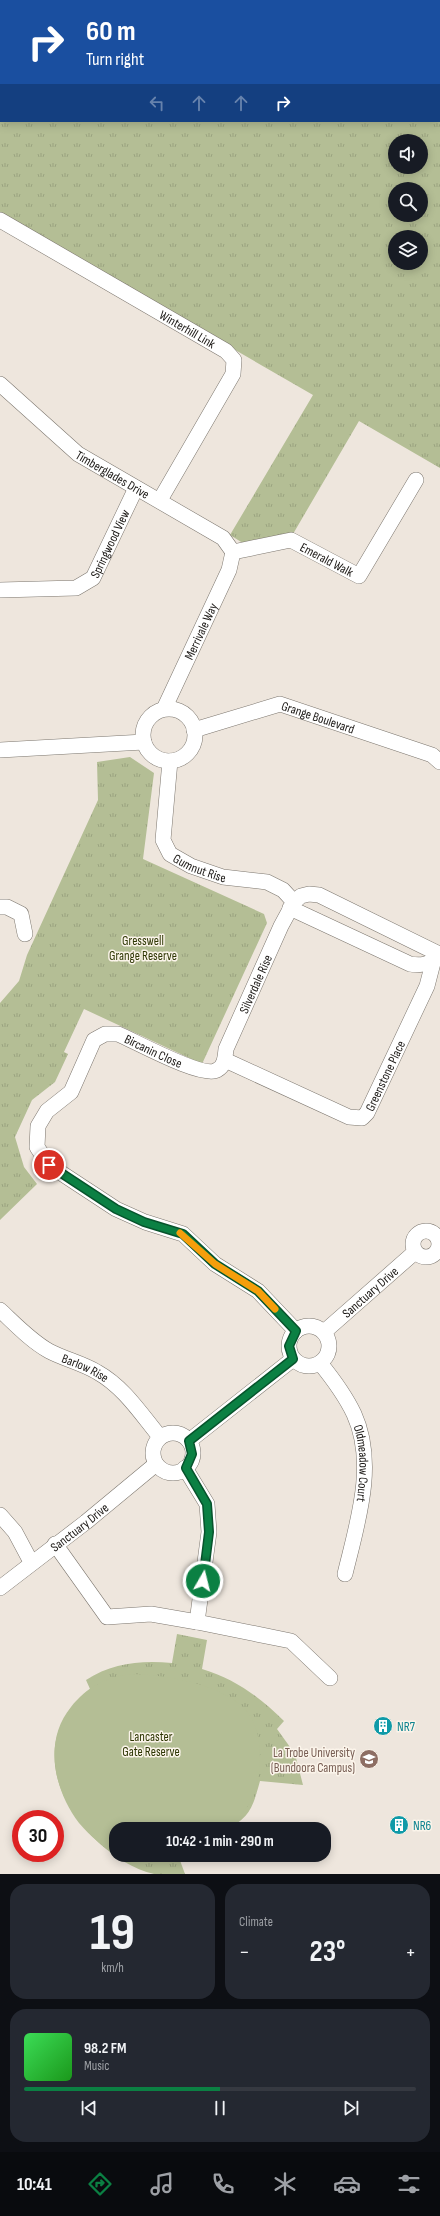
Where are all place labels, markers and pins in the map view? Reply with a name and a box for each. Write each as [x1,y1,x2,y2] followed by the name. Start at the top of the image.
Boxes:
[32,1148,66,1182] pin
[372,1715,394,1737] building icon: NR7
[397,1719,416,1735] place label: NR7
[271,1745,355,1776] place label: La Trobe University (Bundoora Campus)
[358,1748,380,1770] school or university icon: La Trobe University (Bundoora Campus)
[388,1814,410,1836] building icon: NR6
[413,1818,432,1834] place label: NR6

